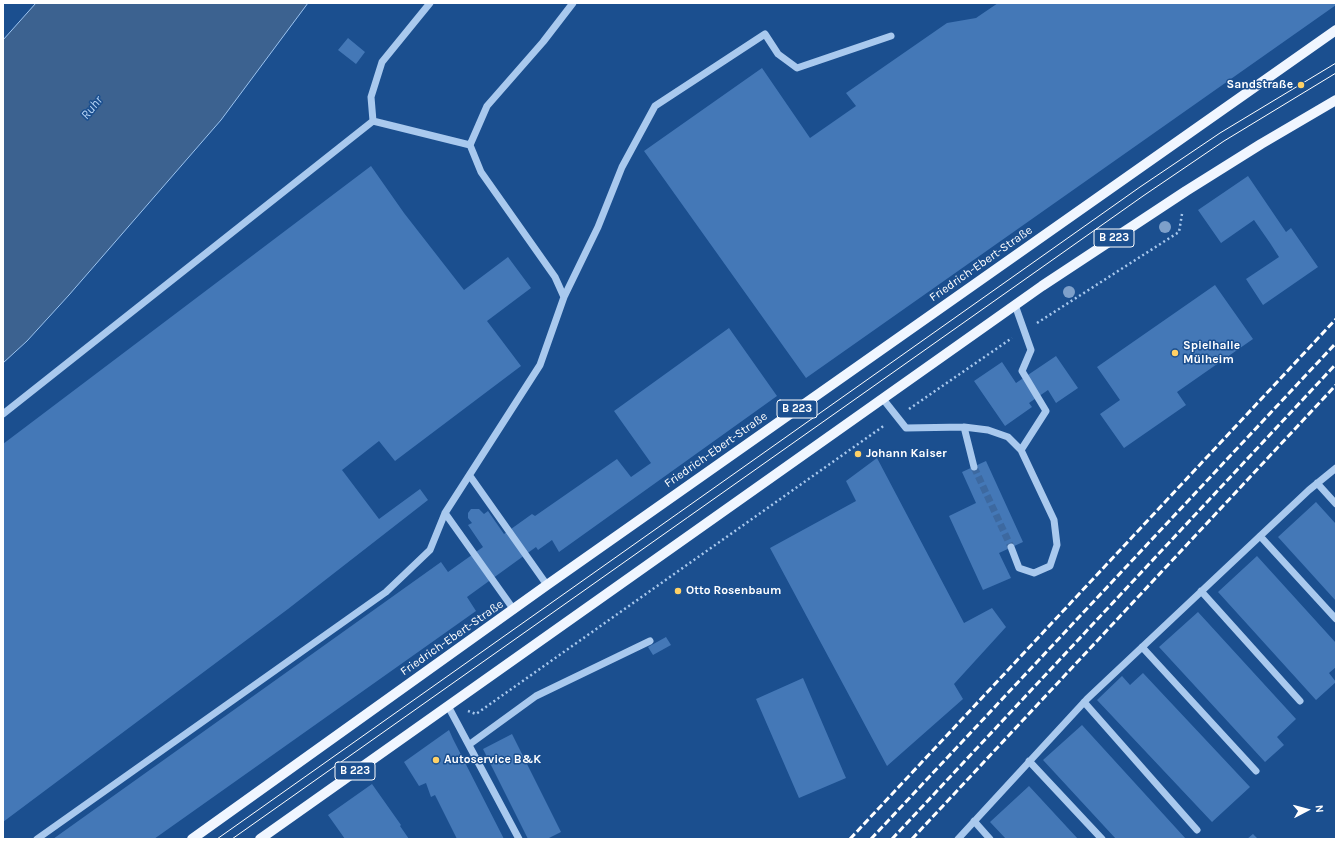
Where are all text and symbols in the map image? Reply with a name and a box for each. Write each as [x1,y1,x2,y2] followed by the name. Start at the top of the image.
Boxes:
[1227,78,1293,92] place label: Sandstraße
[1296,80,1306,90] marker: Sandstraße
[78,93,106,123] water label: Ruhr
[927,223,1035,305] street label: Friedrich-Ebert-Straße
[1094,229,1134,247] road number: B 223
[1183,339,1240,367] place label: Spielhalle Mülheim
[1170,348,1180,358] marker: Spielhalle Mülheim
[777,400,817,418] road number: B 223
[662,409,770,491] street label: Friedrich-Ebert-Straße
[866,447,947,461] place label: Johann Kaiser
[853,449,863,459] marker: Johann Kaiser
[686,584,781,598] place label: Otto Rosenbaum
[673,586,683,596] marker: Otto Rosenbaum
[398,597,506,679] street label: Friedrich-Ebert-Straße
[444,753,541,767] place label: Autoservice B&K
[431,755,441,765] marker: Autoservice B&K
[335,762,375,780] road number: B 223
[1287,790,1327,830] north arrow
[1313,804,1326,813] text: N

